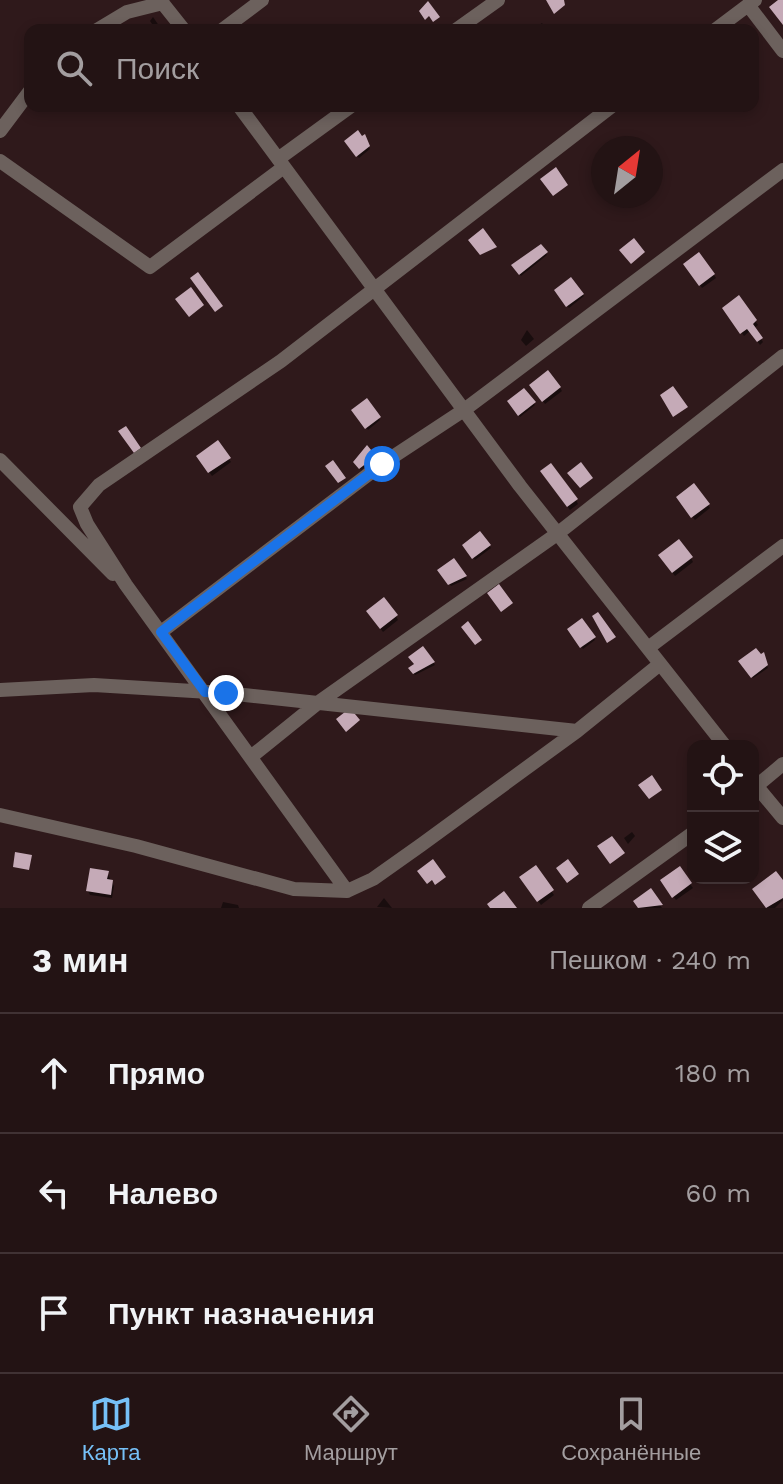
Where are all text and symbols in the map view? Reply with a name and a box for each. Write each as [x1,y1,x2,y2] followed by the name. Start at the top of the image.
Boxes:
[24,24,759,112] search box
[52,46,96,90] icon: search
[116,51,199,86] text: Поиск
[591,136,663,208] north arrow
[364,446,400,482] route start
[208,675,244,711] route end
[687,740,759,884] map controls
[687,740,759,812] button: locate
[687,812,759,884] button: layers
[32,940,128,980] text: 3 мин
[549,945,751,975] text: Пешком · 240 m
[32,1051,76,1095] icon: ahead
[108,1056,205,1091] text: Прямо
[675,1058,751,1088] text: 180 m
[32,1171,76,1215] icon: left
[108,1176,218,1211] text: Налево
[685,1178,751,1208] text: 60 m
[32,1291,76,1335] icon: arrive
[108,1296,375,1331] text: Пункт назначения
[82,1392,141,1466] tab: Карта
[304,1392,398,1466] tab: Маршрут
[561,1392,701,1466] tab: Сохранённые

